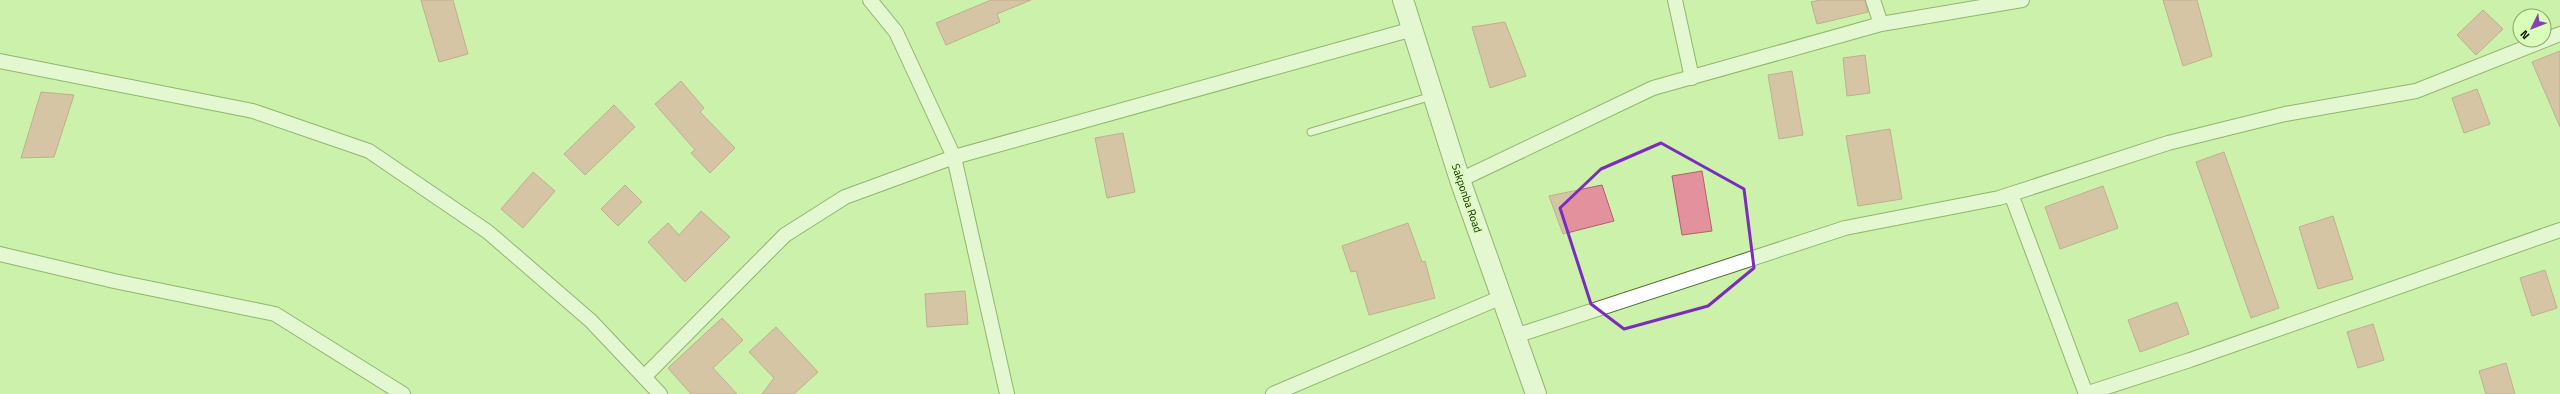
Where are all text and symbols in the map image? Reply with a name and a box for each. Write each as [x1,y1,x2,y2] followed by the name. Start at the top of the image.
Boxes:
[2512,8,2552,48] north arrow
[2516,27,2533,43] text: N
[1448,161,1486,235] street label: Sakponba Road

